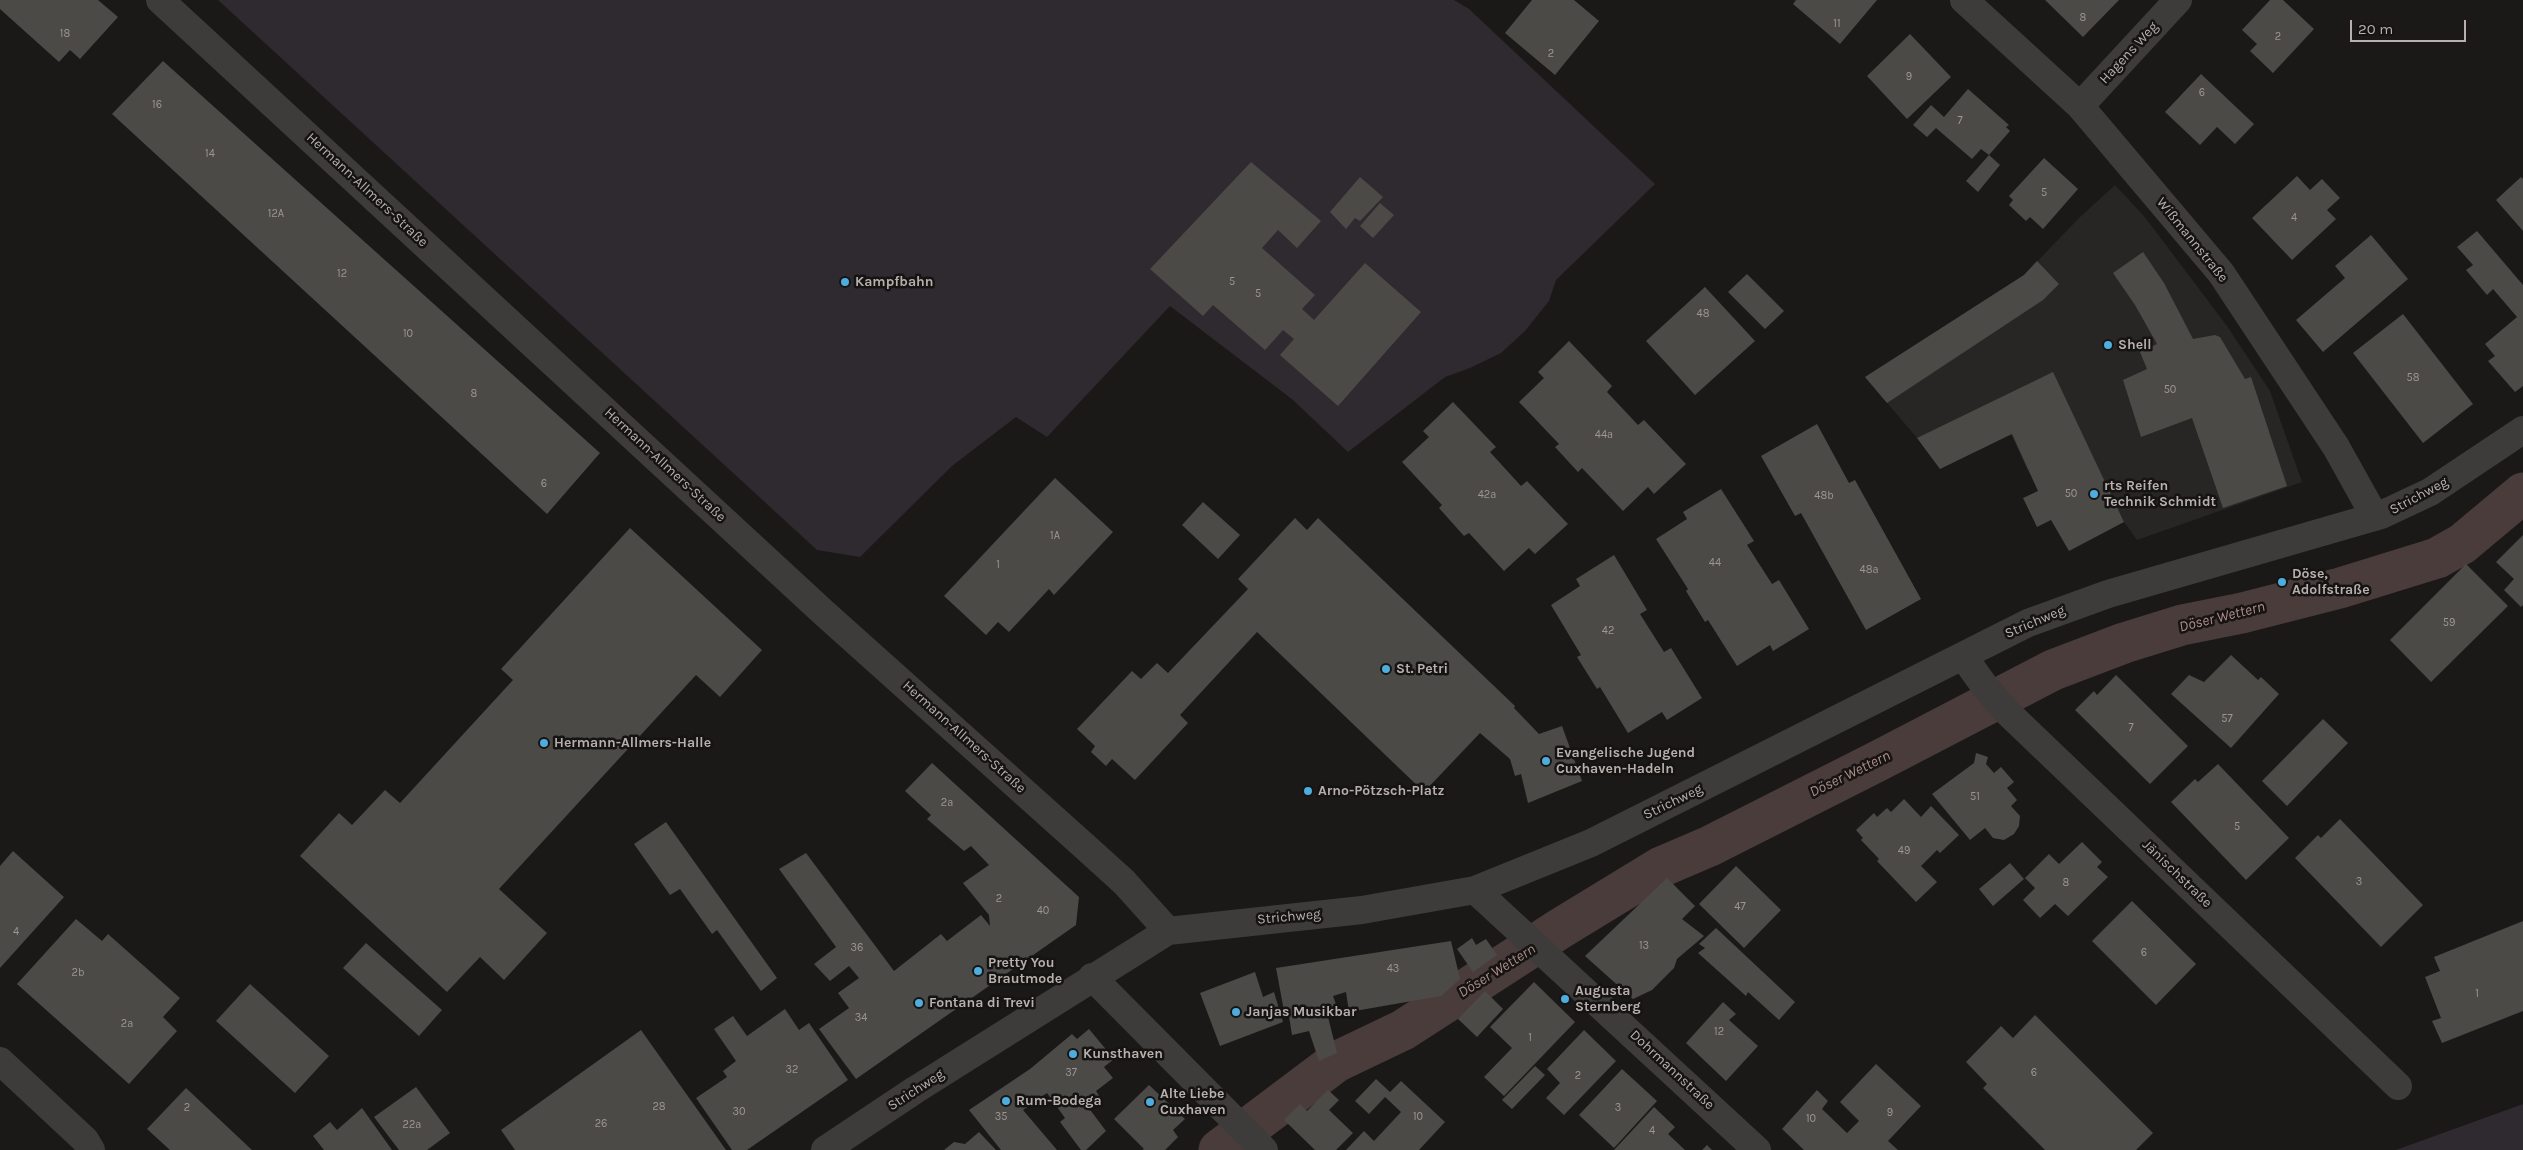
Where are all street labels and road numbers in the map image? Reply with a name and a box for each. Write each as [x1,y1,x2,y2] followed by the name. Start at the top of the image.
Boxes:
[2096,19,2162,87] street label: Hagens Weg
[303,129,431,251] street label: Hermann-Allmers-Straße
[2153,194,2231,286] street label: Wißmannstraße
[601,404,729,526] street label: Hermann-Allmers-Straße
[2387,474,2451,518] street label: Strichweg
[2002,602,2068,642] street label: Strichweg
[899,677,1029,797] street label: Hermann-Allmers-Straße
[1641,780,1705,824] street label: Strichweg
[2139,837,2215,911] street label: Jänischstraße
[1256,906,1322,928] street label: Strichweg
[1626,1027,1718,1113] street label: Dohrmannstraße
[885,1066,947,1114] street label: Strichweg

